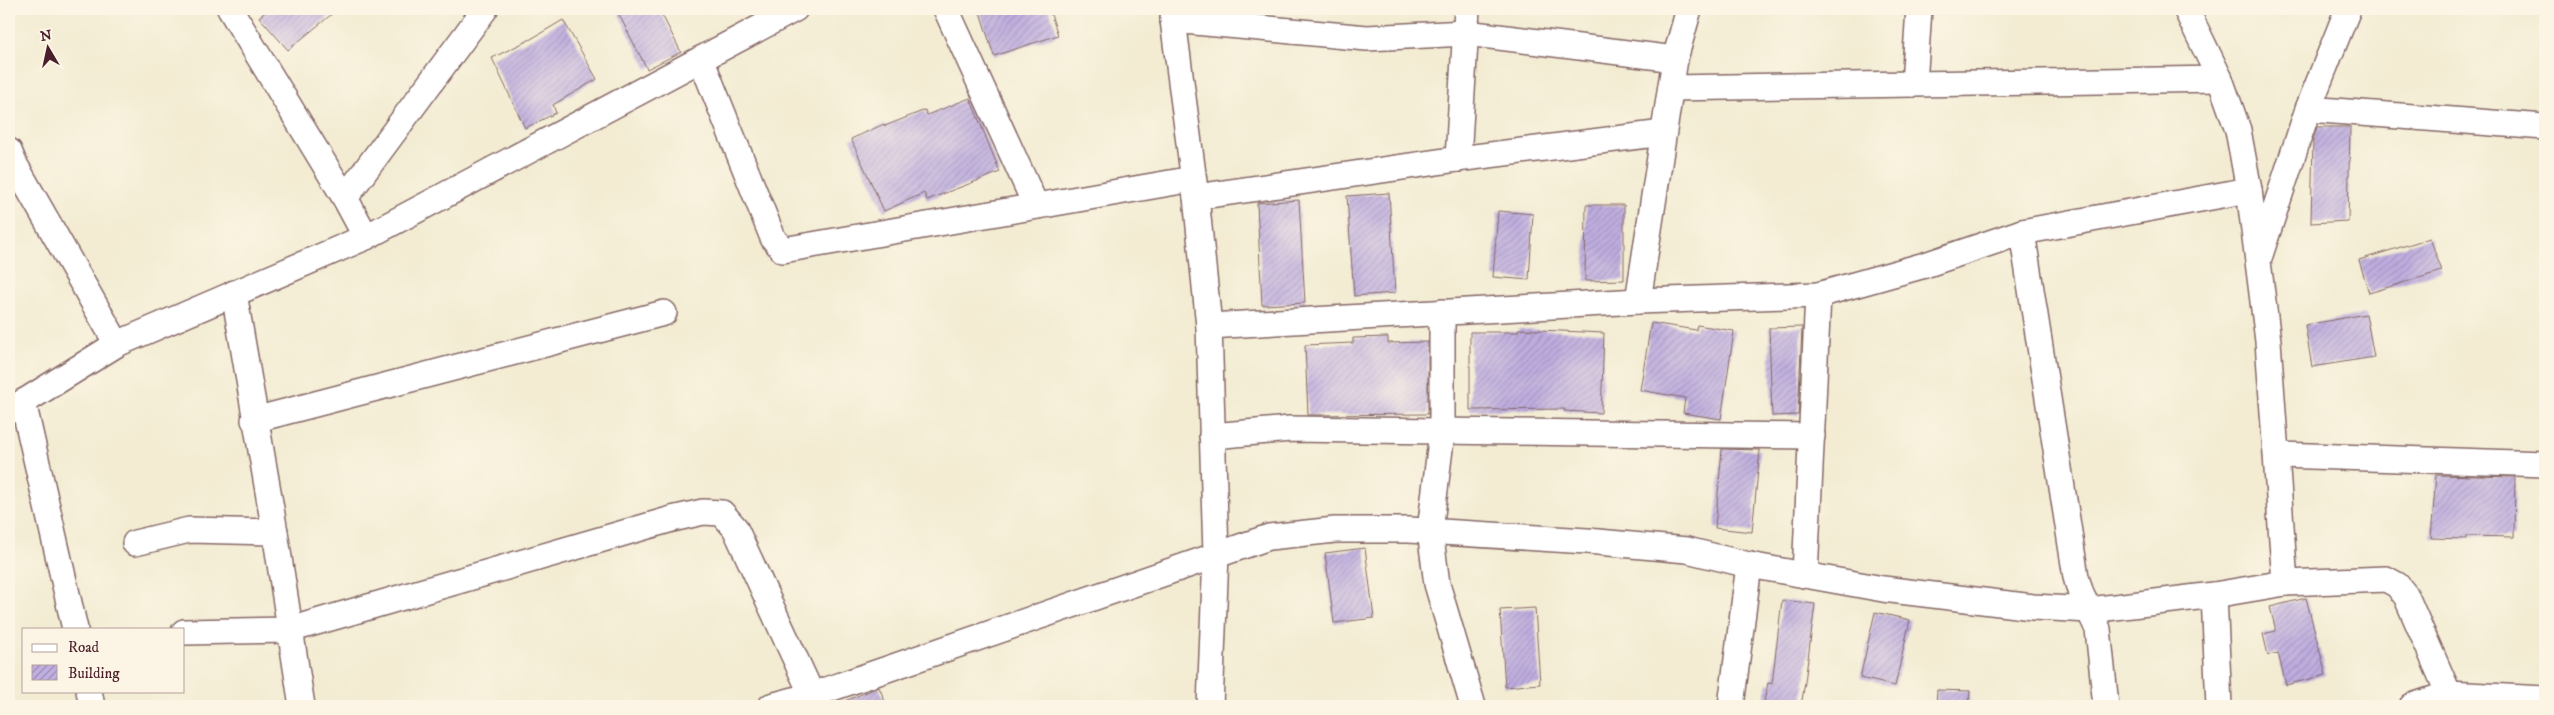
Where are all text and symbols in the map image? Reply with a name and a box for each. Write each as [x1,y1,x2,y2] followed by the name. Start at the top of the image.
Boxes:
[22,22,72,72] north arrow
[39,26,54,46] text: N
[22,628,185,692] legend
[68,638,100,657] text: Road
[68,664,120,683] text: Building

